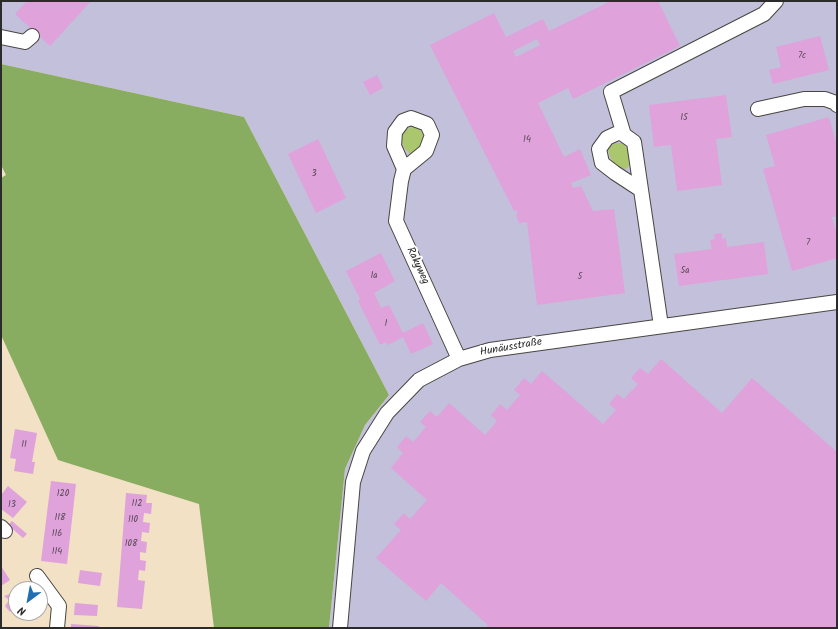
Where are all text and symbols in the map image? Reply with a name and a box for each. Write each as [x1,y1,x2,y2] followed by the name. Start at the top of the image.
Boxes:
[798,51,806,61] house number: 7c
[680,113,688,123] house number: 15
[523,135,531,145] house number: 14
[311,169,317,179] house number: 3
[806,238,810,248] house number: 7
[403,245,431,287] street label: Rakyweg
[680,266,690,276] house number: 5a
[370,271,378,281] house number: 1a
[578,272,582,282] house number: 5
[385,319,387,329] house number: 1
[479,336,543,360] street label: Hunäusstraße
[21,440,27,450] house number: 11
[57,489,69,499] house number: 120
[132,499,142,509] house number: 112
[8,500,16,510] house number: 13
[54,513,66,523] house number: 118
[128,515,138,525] house number: 110
[52,529,62,539] house number: 116
[125,539,137,549] house number: 108
[52,547,62,557] house number: 114
[8,581,48,621] north arrow
[14,601,30,620] text: N

